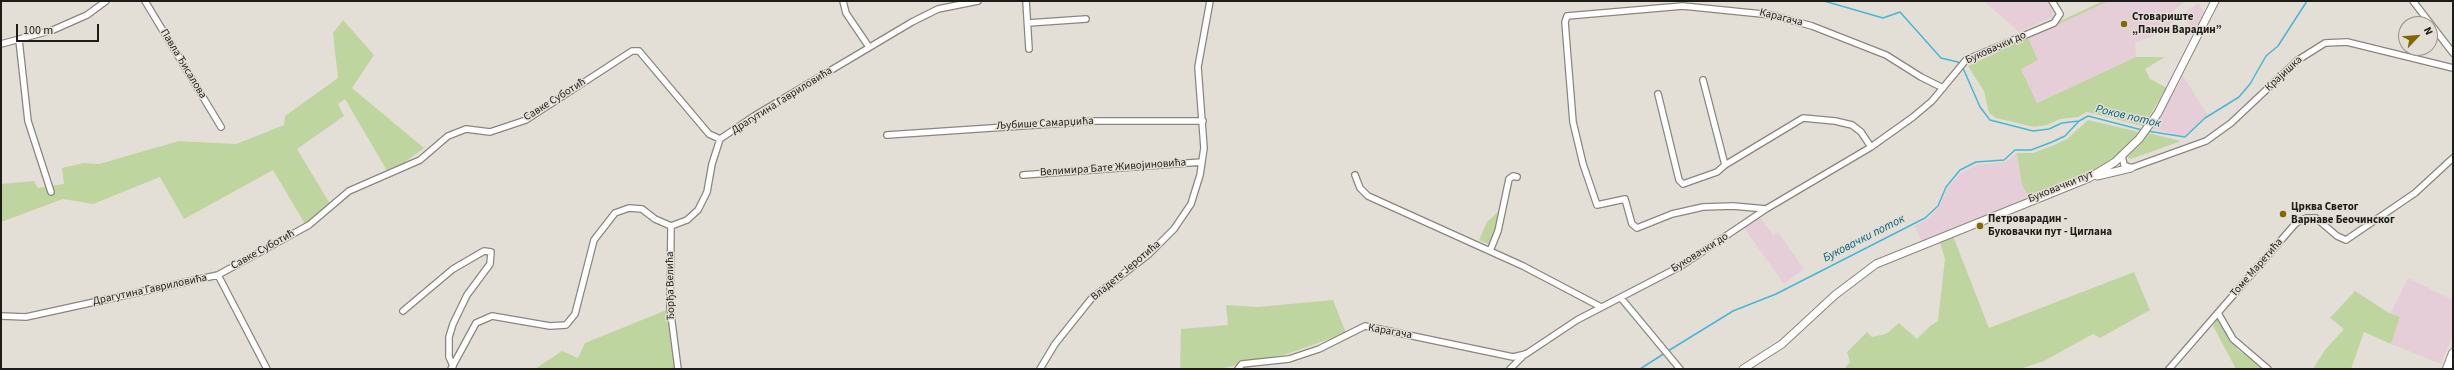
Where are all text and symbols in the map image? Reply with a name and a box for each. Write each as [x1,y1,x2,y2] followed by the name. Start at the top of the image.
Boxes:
[1758,6,1804,30] street label: Карагача
[2132,11,2222,37] place label: Стовариште „Панон Варадин”
[18,16,101,42] scale bar
[2398,16,2438,56] north arrow
[2119,19,2129,29] marker: Стовариште „Панон Варадин”
[23,22,53,39] text: 100 m
[2420,24,2437,38] text: N
[157,27,209,101] street label: Павла Ђисалова
[1964,29,2028,67] street label: Буковачки до
[2263,54,2305,94] street label: Крајишка
[729,65,835,137] street label: Драгутина Гавриловића
[522,76,588,124] street label: Савке Суботић
[2094,102,2162,132] water label: Роков поток
[996,115,1094,133] street label: Љубише Самарџића
[1040,156,1186,180] street label: Велимира Бате Живојиновића
[2026,168,2096,206] street label: Буковачки пут
[2291,201,2395,227] place label: Црква Светог Варнаве Беочинског
[2278,209,2288,219] marker: Црква Светог Варнаве Беочинског
[1821,212,1907,266] water label: Буковачки поток
[1988,213,2112,239] place label: Петроварадин - Буковачки пут - Циглана
[1975,221,1985,231] marker: Петроварадин - Буковачки пут - Циглана
[229,227,297,273] street label: Савке Суботић
[1669,230,1731,276] street label: Буковачки до
[2228,236,2286,300] street label: Томе Маретића
[1088,238,1164,304] street label: Владете Јеротића
[664,251,678,321] street label: Ђорђа Велића
[92,271,208,309] street label: Драгутина Гавриловића
[1367,322,1413,342] street label: Карагача

